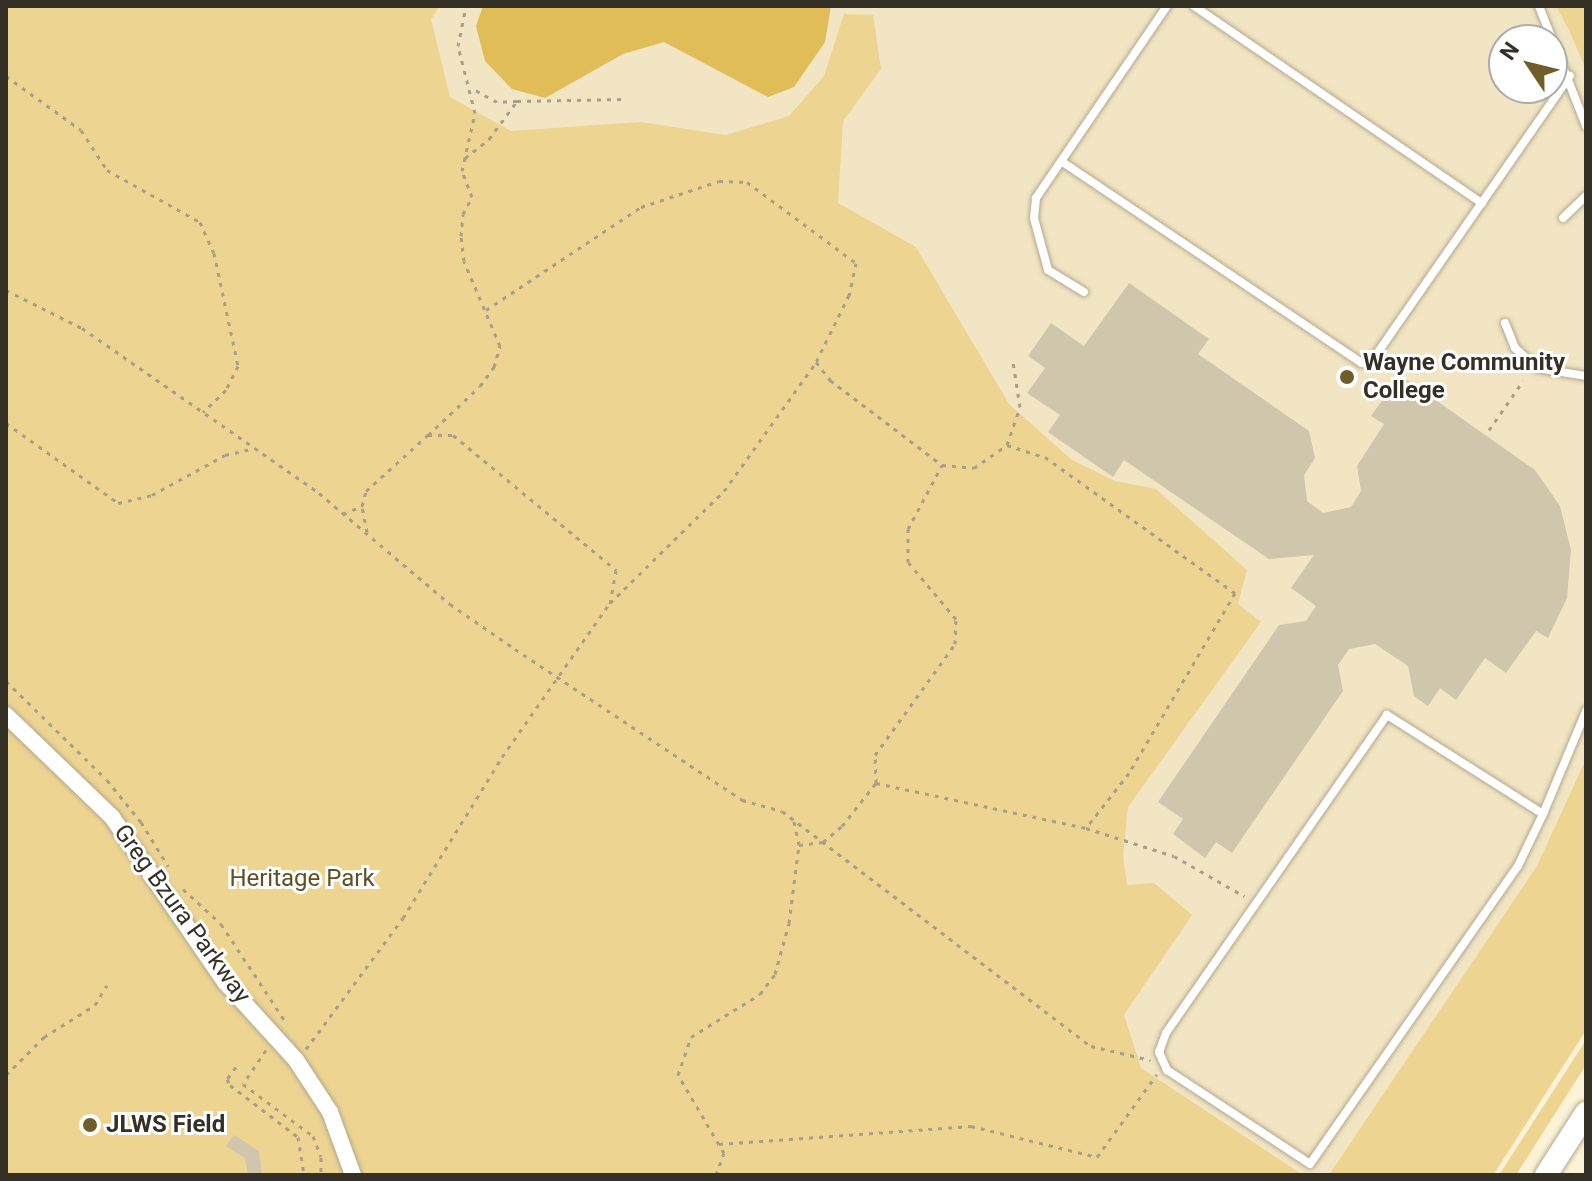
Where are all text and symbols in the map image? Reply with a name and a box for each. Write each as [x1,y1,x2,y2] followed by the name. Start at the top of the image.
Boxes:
[1488,24,1568,104] north arrow
[1495,38,1524,65] text: N
[1363,349,1565,405] place label: Wayne Community College
[1338,368,1356,386] marker: Wayne Community College
[108,819,256,1009] street label: Greg Bzura Parkway
[229,865,375,893] park label: Heritage Park
[106,1111,225,1139] place label: JLWS Field
[81,1116,99,1134] marker: JLWS Field

